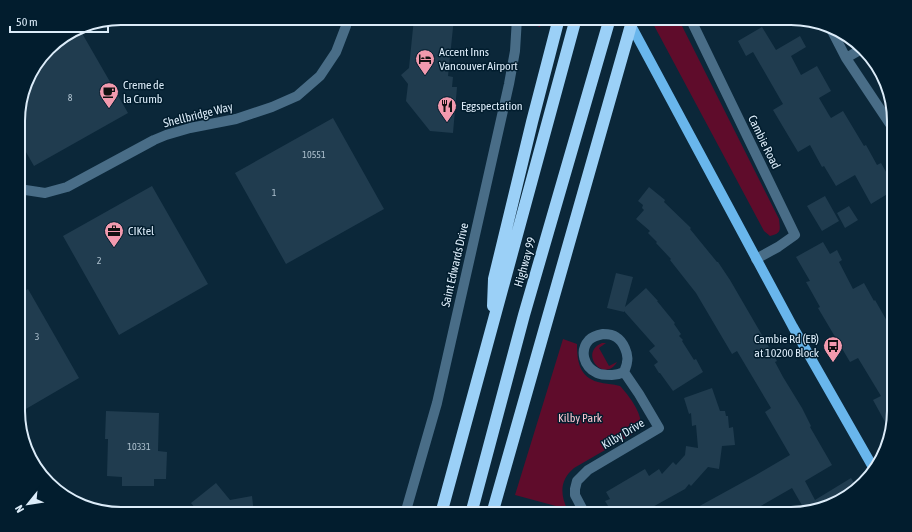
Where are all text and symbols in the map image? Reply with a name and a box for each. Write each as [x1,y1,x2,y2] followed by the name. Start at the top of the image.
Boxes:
[10,8,108,34] scale bar
[16,15,38,29] text: 50 m
[439,45,518,73] place label: Accent Inns Vancouver Airport
[414,48,436,76] hotel icon: Accent Inns Vancouver Airport
[123,78,164,106] place label: Creme de la Crumb
[98,81,120,109] cafe icon: Creme de la Crumb
[68,92,73,103] house number: 8
[436,95,458,123] restaurant icon: Eggspectation
[461,99,523,113] place label: Eggspectation
[162,100,234,130] street label: Shellbridge Way
[745,113,783,171] street label: Cambie Road
[302,149,326,160] house number: 10551
[272,187,277,198] house number: 1
[103,220,125,248] office icon: CIKtel
[438,221,472,309] street label: Saint Edwards Drive
[128,224,155,238] place label: CIKtel
[511,235,539,289] street label: Highway 99
[97,255,102,266] house number: 2
[35,331,40,342] house number: 3
[754,332,820,360] place label: Cambie Rd (EB) at 10200 Block
[822,335,844,363] bus stop icon: Cambie Rd (EB) at 10200 Block
[558,411,603,425] park label: Kilby Park
[599,416,647,452] street label: Kilby Drive
[127,441,151,452] house number: 10331
[8,484,48,524] north arrow
[13,503,26,515] text: N

